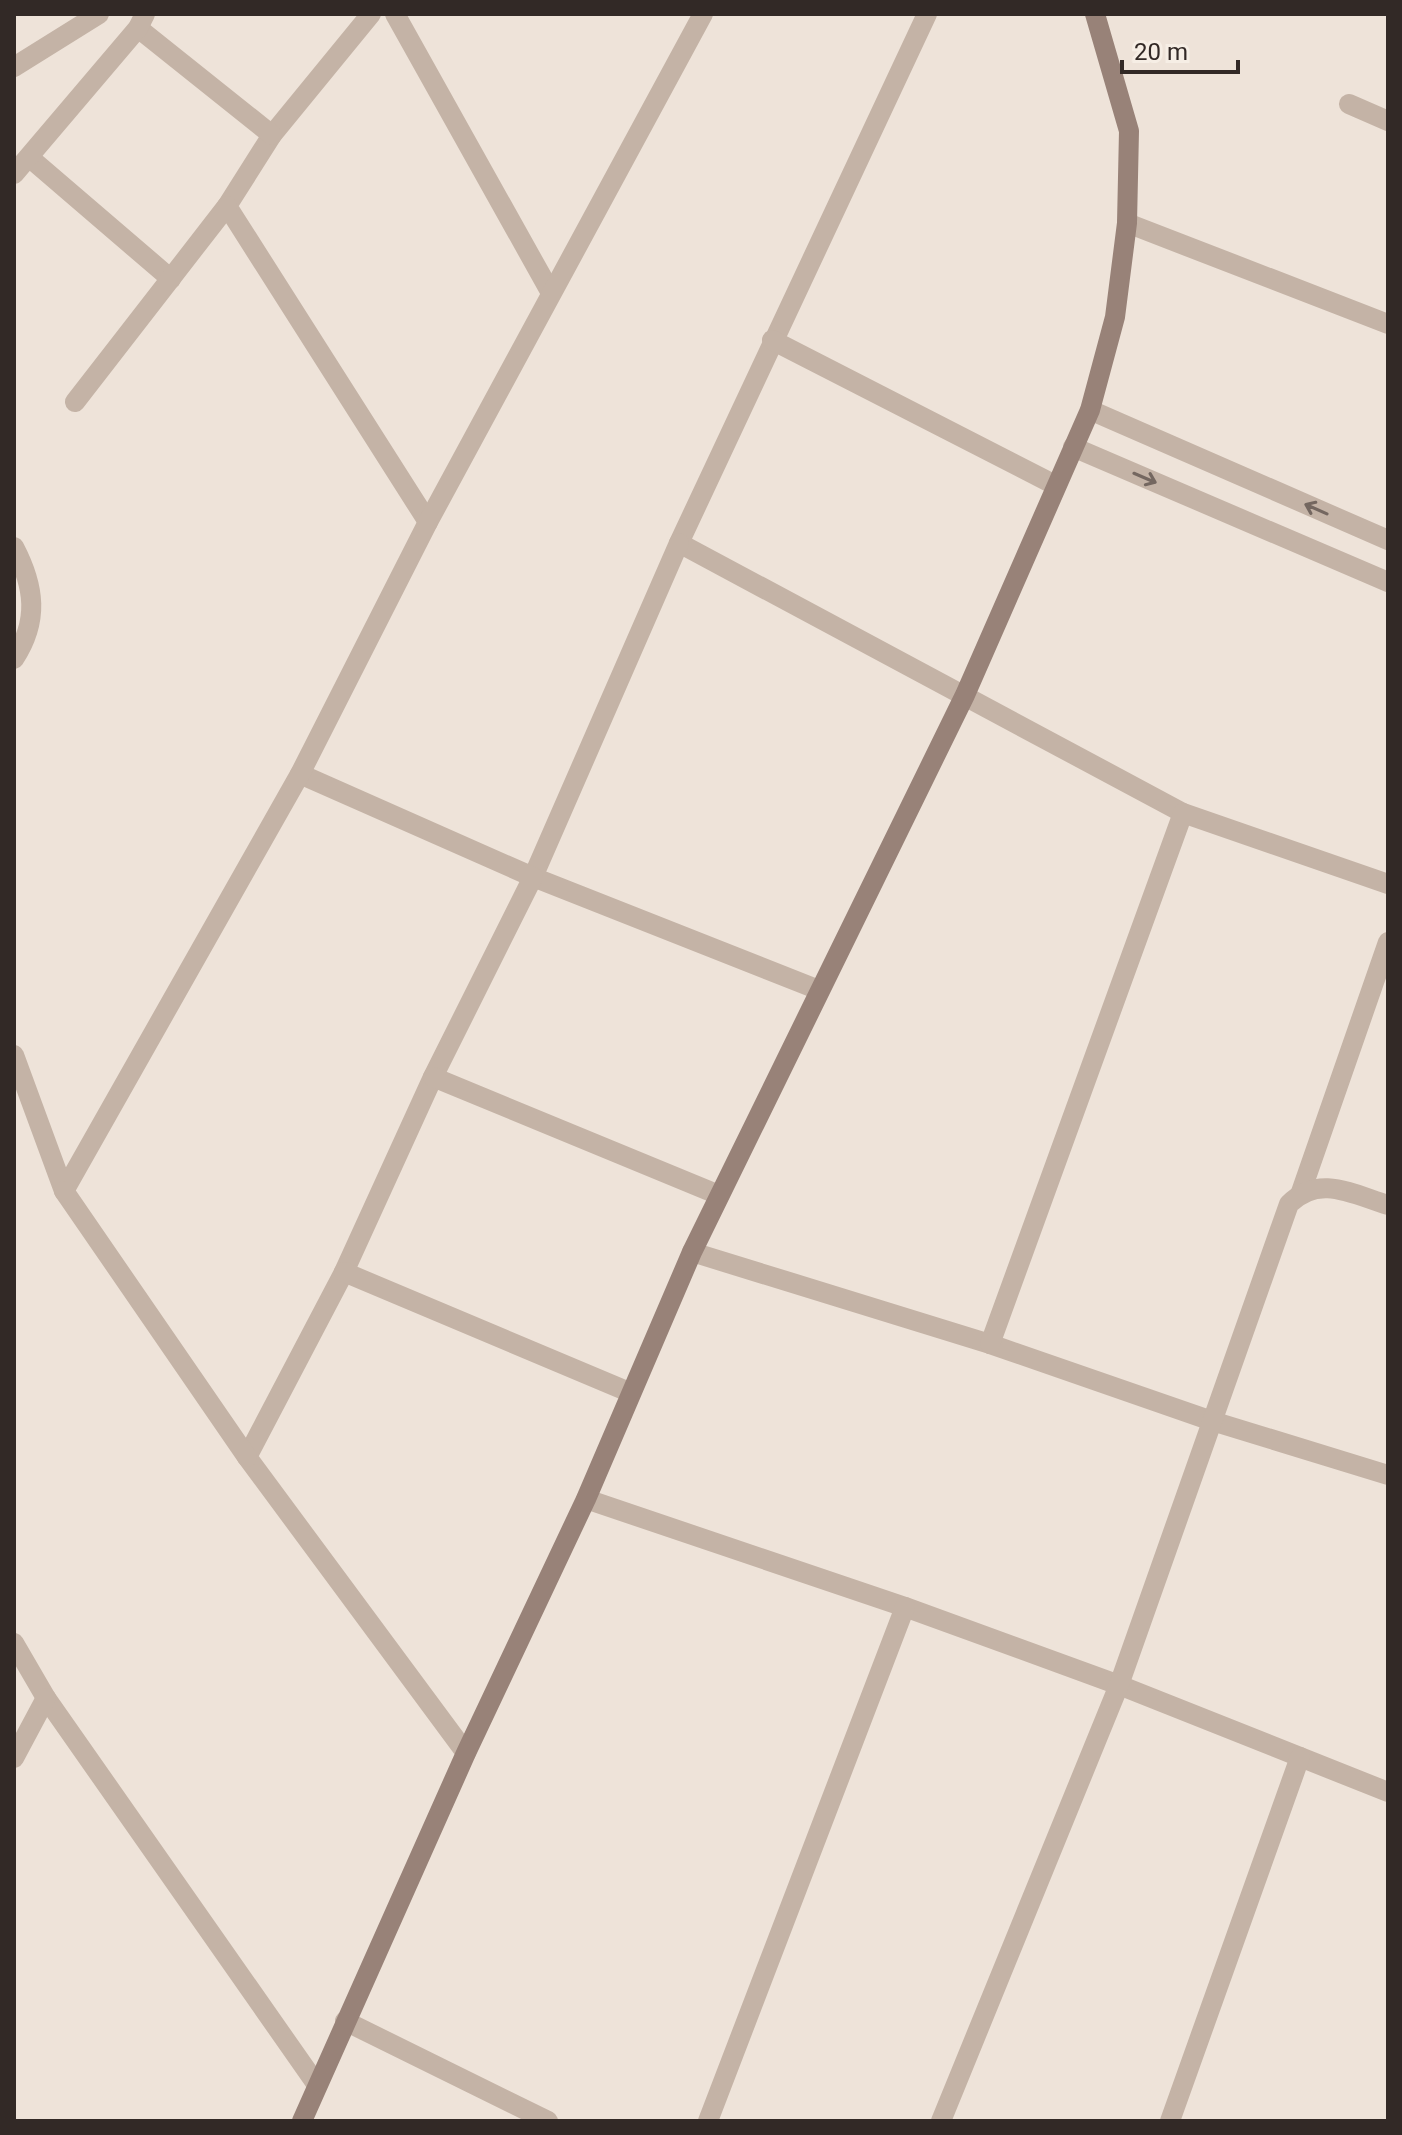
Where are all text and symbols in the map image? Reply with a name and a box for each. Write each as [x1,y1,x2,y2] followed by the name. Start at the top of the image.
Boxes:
[1122,24,1238,74] scale bar
[1134,38,1188,66] text: 20 m
[1132,471,1157,486] one-way arrow
[1305,500,1329,515] one-way arrow

